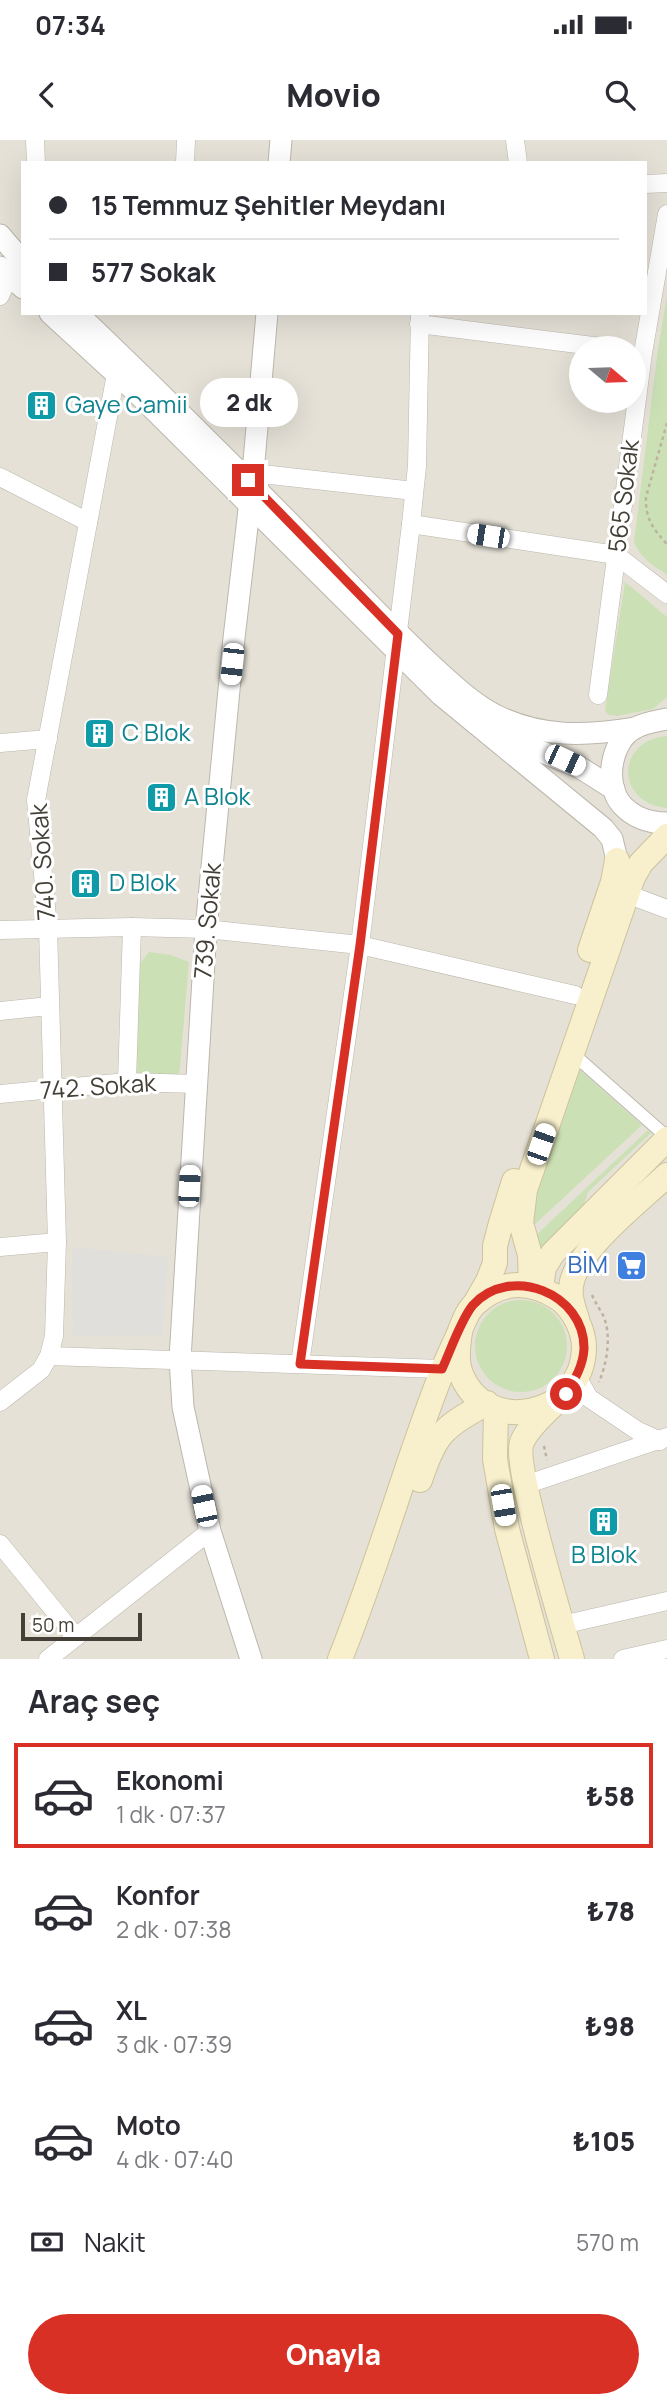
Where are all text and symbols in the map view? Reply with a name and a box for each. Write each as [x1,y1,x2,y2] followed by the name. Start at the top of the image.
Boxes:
[35,7,106,43] text: 07:34
[286,73,381,117] text: Movio
[28,76,66,114] icon: back
[601,76,639,114] icon: search
[91,187,446,223] text: 15 Temmuz Şehitler Meydanı
[91,254,215,290] text: 577 Sokak
[569,336,646,413] north arrow
[569,336,646,413] map controls
[199,378,297,428] callout: 2 dk
[226,386,272,418] text: 2 dk
[65,387,188,420] place label: Gaye Camii
[25,388,59,422] building icon: Gaye Camii
[599,436,646,554] street label: 565 Sokak
[232,464,264,496] route end
[466,522,511,550] car
[220,642,245,686] car
[122,715,191,748] place label: C Blok
[82,716,116,750] building icon: C Blok
[542,742,589,778] car
[184,779,252,812] place label: A Blok
[144,780,178,814] building icon: A Blok
[21,802,62,922] street label: 740. Sokak
[185,860,228,980] street label: 739. Sokak
[109,865,177,898] place label: D Blok
[69,866,103,900] building icon: D Blok
[39,1065,158,1106] street label: 742. Sokak
[525,1121,558,1167] car
[178,1164,201,1208] car
[568,1247,608,1280] place label: BİM
[614,1248,648,1282] supermarket icon: BİM
[550,1378,582,1410] route start
[490,1482,517,1528] car
[190,1483,219,1529] car
[587,1504,621,1538] building icon: B Blok
[571,1537,638,1570] place label: B Blok
[21,1610,142,1642] scale bar
[32,1612,74,1638] text: 50 m
[28,1679,160,1723] text: Araç seç
[116,1762,224,1798] text: Ekonomi
[32,1764,95,1827] icon: car
[586,1778,635,1814] text: ₺58
[116,1798,226,1830] text: 1 dk · 07:37
[116,1877,200,1913] text: Konfor
[32,1879,95,1942] icon: car
[587,1893,635,1929] text: ₺78
[116,1913,232,1945] text: 2 dk · 07:38
[116,1992,147,2028] text: XL
[32,1994,95,2057] icon: car
[585,2008,635,2044] text: ₺98
[116,2028,232,2060] text: 3 dk · 07:39
[116,2107,181,2143] text: Moto
[32,2109,95,2172] icon: car
[573,2123,635,2159] text: ₺105
[116,2143,234,2175] text: 4 dk · 07:40
[28,2223,66,2261] icon: cash
[84,2224,146,2260] text: Nakit
[576,2226,639,2258] text: 570 m
[28,2314,639,2394] button: Onayla

